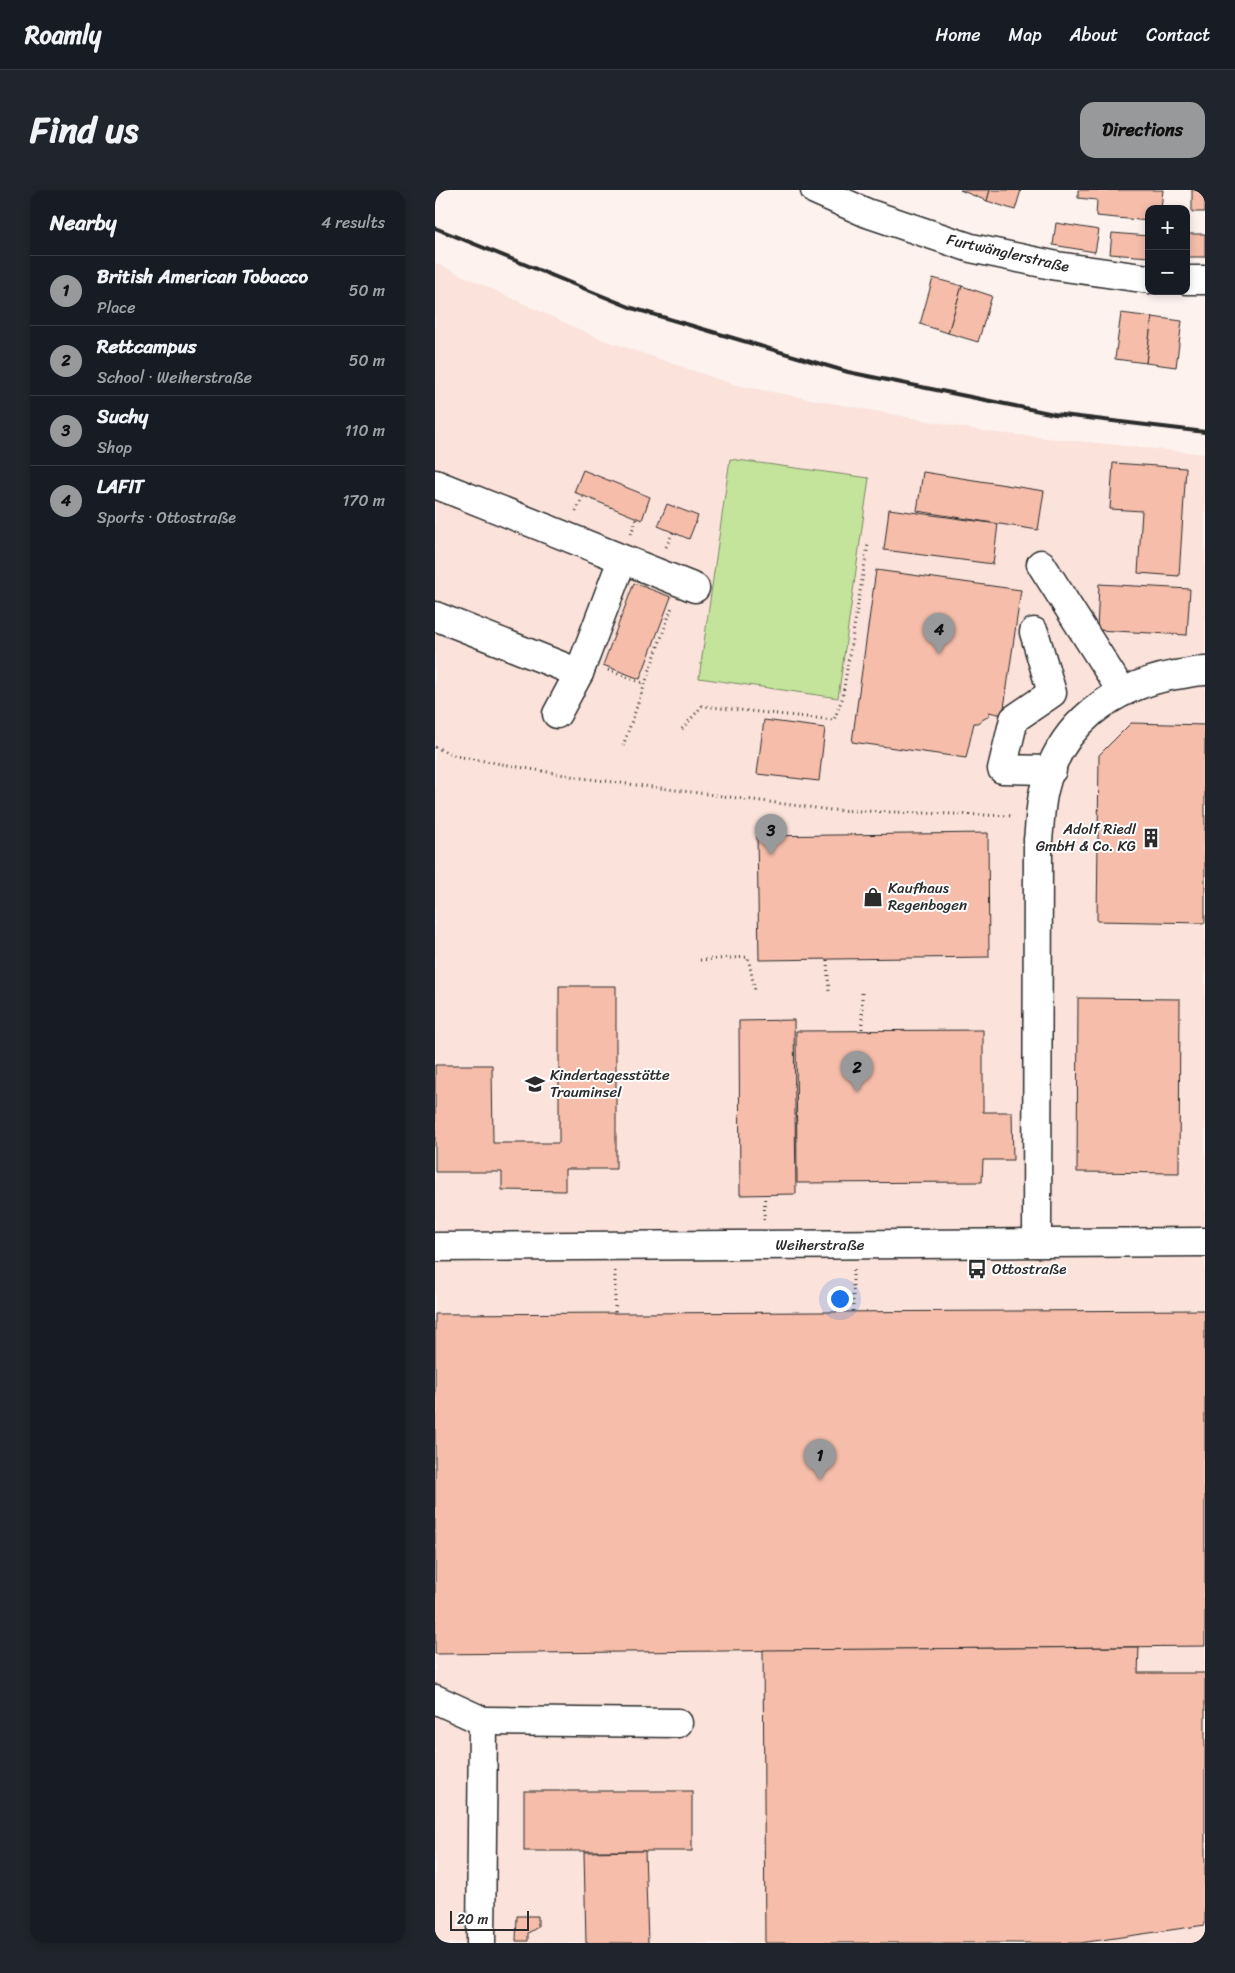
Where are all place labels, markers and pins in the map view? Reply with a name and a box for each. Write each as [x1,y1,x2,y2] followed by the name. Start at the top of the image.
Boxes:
[923,613,955,654] pin: 4
[755,814,787,855] pin: 3
[1036,816,1137,859] place label: Adolf Riedl GmbH & Co. KG
[1140,827,1162,849] building icon: Adolf Riedl GmbH & Co. KG
[888,875,967,918] place label: Kaufhaus Regenbogen
[862,886,884,908] shop icon: Kaufhaus Regenbogen
[841,1051,873,1092] pin: 2
[550,1062,670,1105] place label: Kindertagesstätte Trauminsel
[524,1073,546,1095] school or university icon: Kindertagesstätte Trauminsel
[992,1256,1066,1282] place label: Ottostraße
[966,1258,988,1280] bus stop icon: Ottostraße
[804,1439,836,1480] pin: 1

